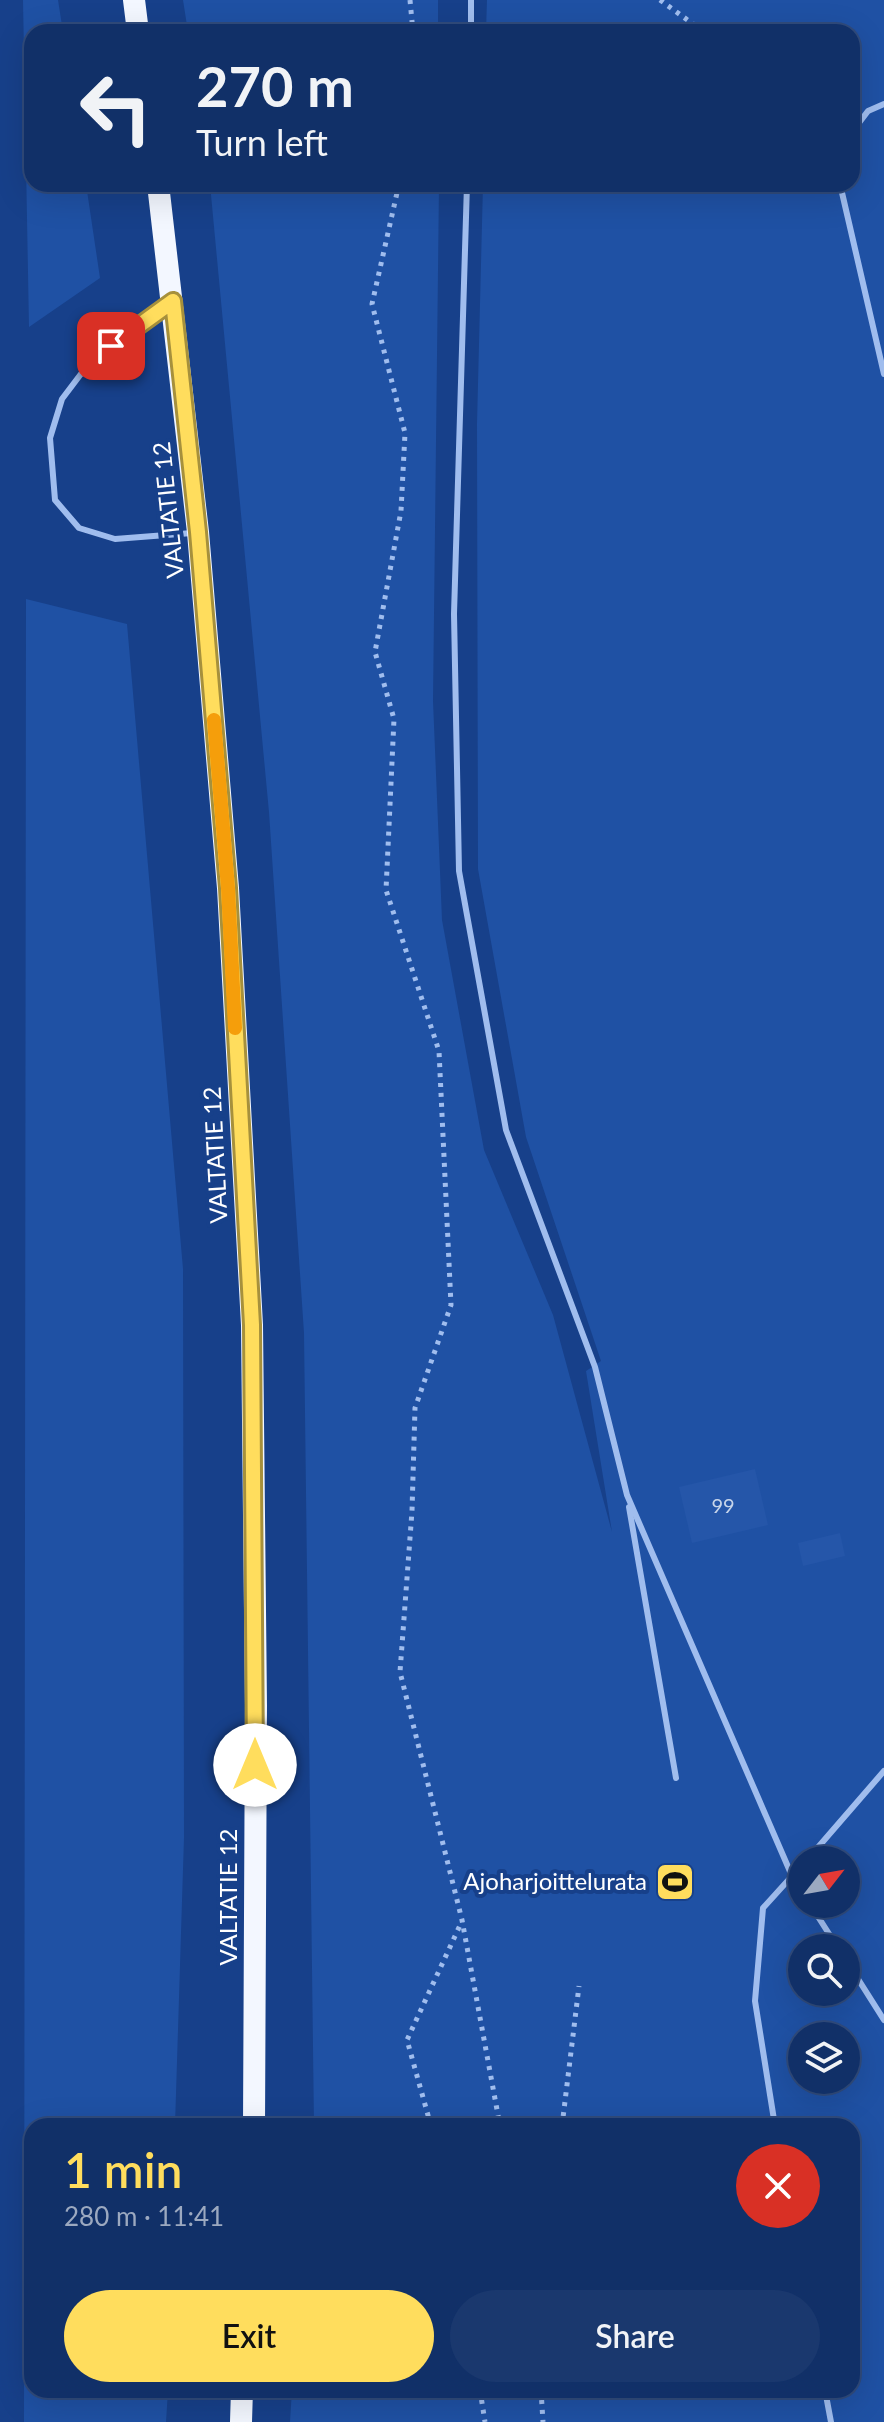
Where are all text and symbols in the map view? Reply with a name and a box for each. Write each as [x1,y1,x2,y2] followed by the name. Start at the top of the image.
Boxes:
[196,52,354,119] text: 270 m
[64,56,168,160] icon: left
[196,120,328,164] text: Turn left
[77,312,145,380] pin
[89,324,133,368] icon: arrive
[146,440,189,580] street label: VALTATIE 12
[196,1086,233,1224] street label: VALTATIE 12
[711,1493,735,1517] house number: 99
[213,1723,297,1807] position arrow
[213,1828,242,1966] street label: VALTATIE 12
[788,1846,860,1918] north arrow
[788,1846,860,2094] map controls
[654,1861,696,1903] sports icon: Ajoharjoittelurata
[463,1866,647,1895] place label: Ajoharjoittelurata
[788,1934,860,2006] button: search
[788,2022,860,2094] button: layers
[64,2141,182,2198] text: 1 min
[736,2144,820,2228] button: close
[64,2200,224,2232] text: 280 m · 11:41
[64,2290,434,2382] button: Exit
[450,2290,820,2382] button: Share

